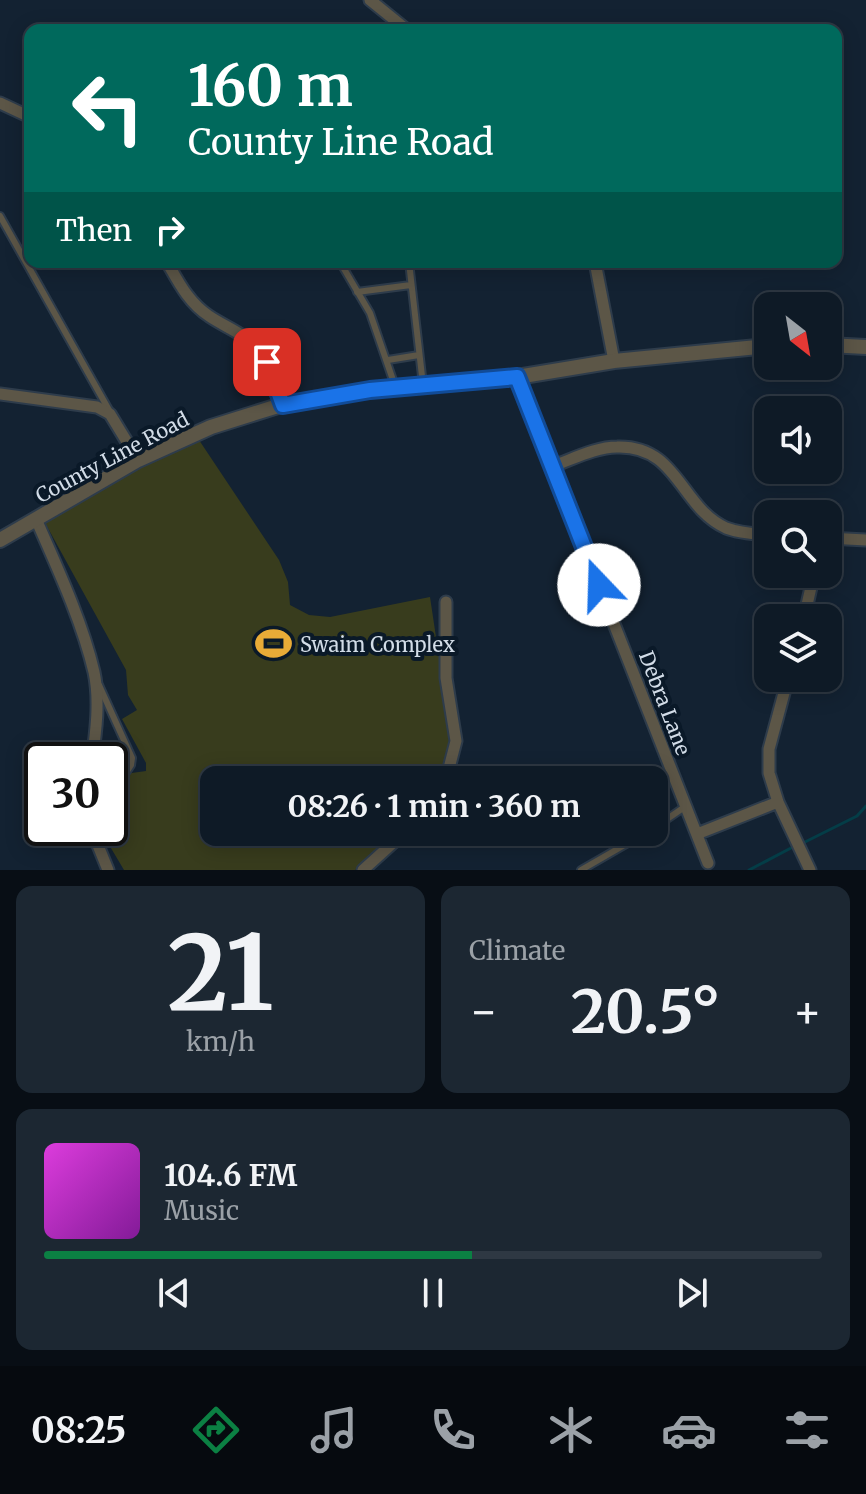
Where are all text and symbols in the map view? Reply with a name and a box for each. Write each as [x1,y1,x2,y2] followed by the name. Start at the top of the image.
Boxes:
[188,51,353,121] text: 160 m
[56,56,160,160] icon: left
[188,120,494,165] text: County Line Road
[148,208,192,252] icon: right
[56,211,132,249] text: Then
[754,292,842,380] north arrow
[754,292,842,692] map controls
[233,328,301,396] pin
[245,340,289,384] icon: arrive
[754,396,842,484] button: sound
[31,406,193,508] street label: County Line Road
[754,500,842,588] button: search
[557,543,641,627] position arrow
[754,604,842,692] button: layers
[255,625,293,663] sports icon: Swaim Complex
[300,632,455,657] place label: Swaim Complex
[634,647,696,759] street label: Debra Lane
[24,742,128,846] speed limit sign: 30
[288,787,580,825] text: 08:26 · 1 min · 360 m
[167,908,274,1038] text: 21
[469,934,565,967] text: Climate
[571,974,720,1049] text: 20.5°
[469,984,498,1039] text: −
[793,984,822,1039] text: +
[186,1025,255,1058] text: km/h
[164,1156,297,1194] text: 104.6 FM
[164,1194,239,1227] text: Music
[152,1271,196,1315] icon: previous
[411,1271,455,1315] icon: pause
[670,1271,714,1315] icon: next
[188,1402,244,1458] icon: directions
[306,1402,362,1458] icon: music
[425,1402,481,1458] icon: phone
[543,1402,599,1458] icon: climate
[661,1402,717,1458] icon: car
[779,1402,835,1458] icon: filters
[31,1408,126,1453] text: 08:25

